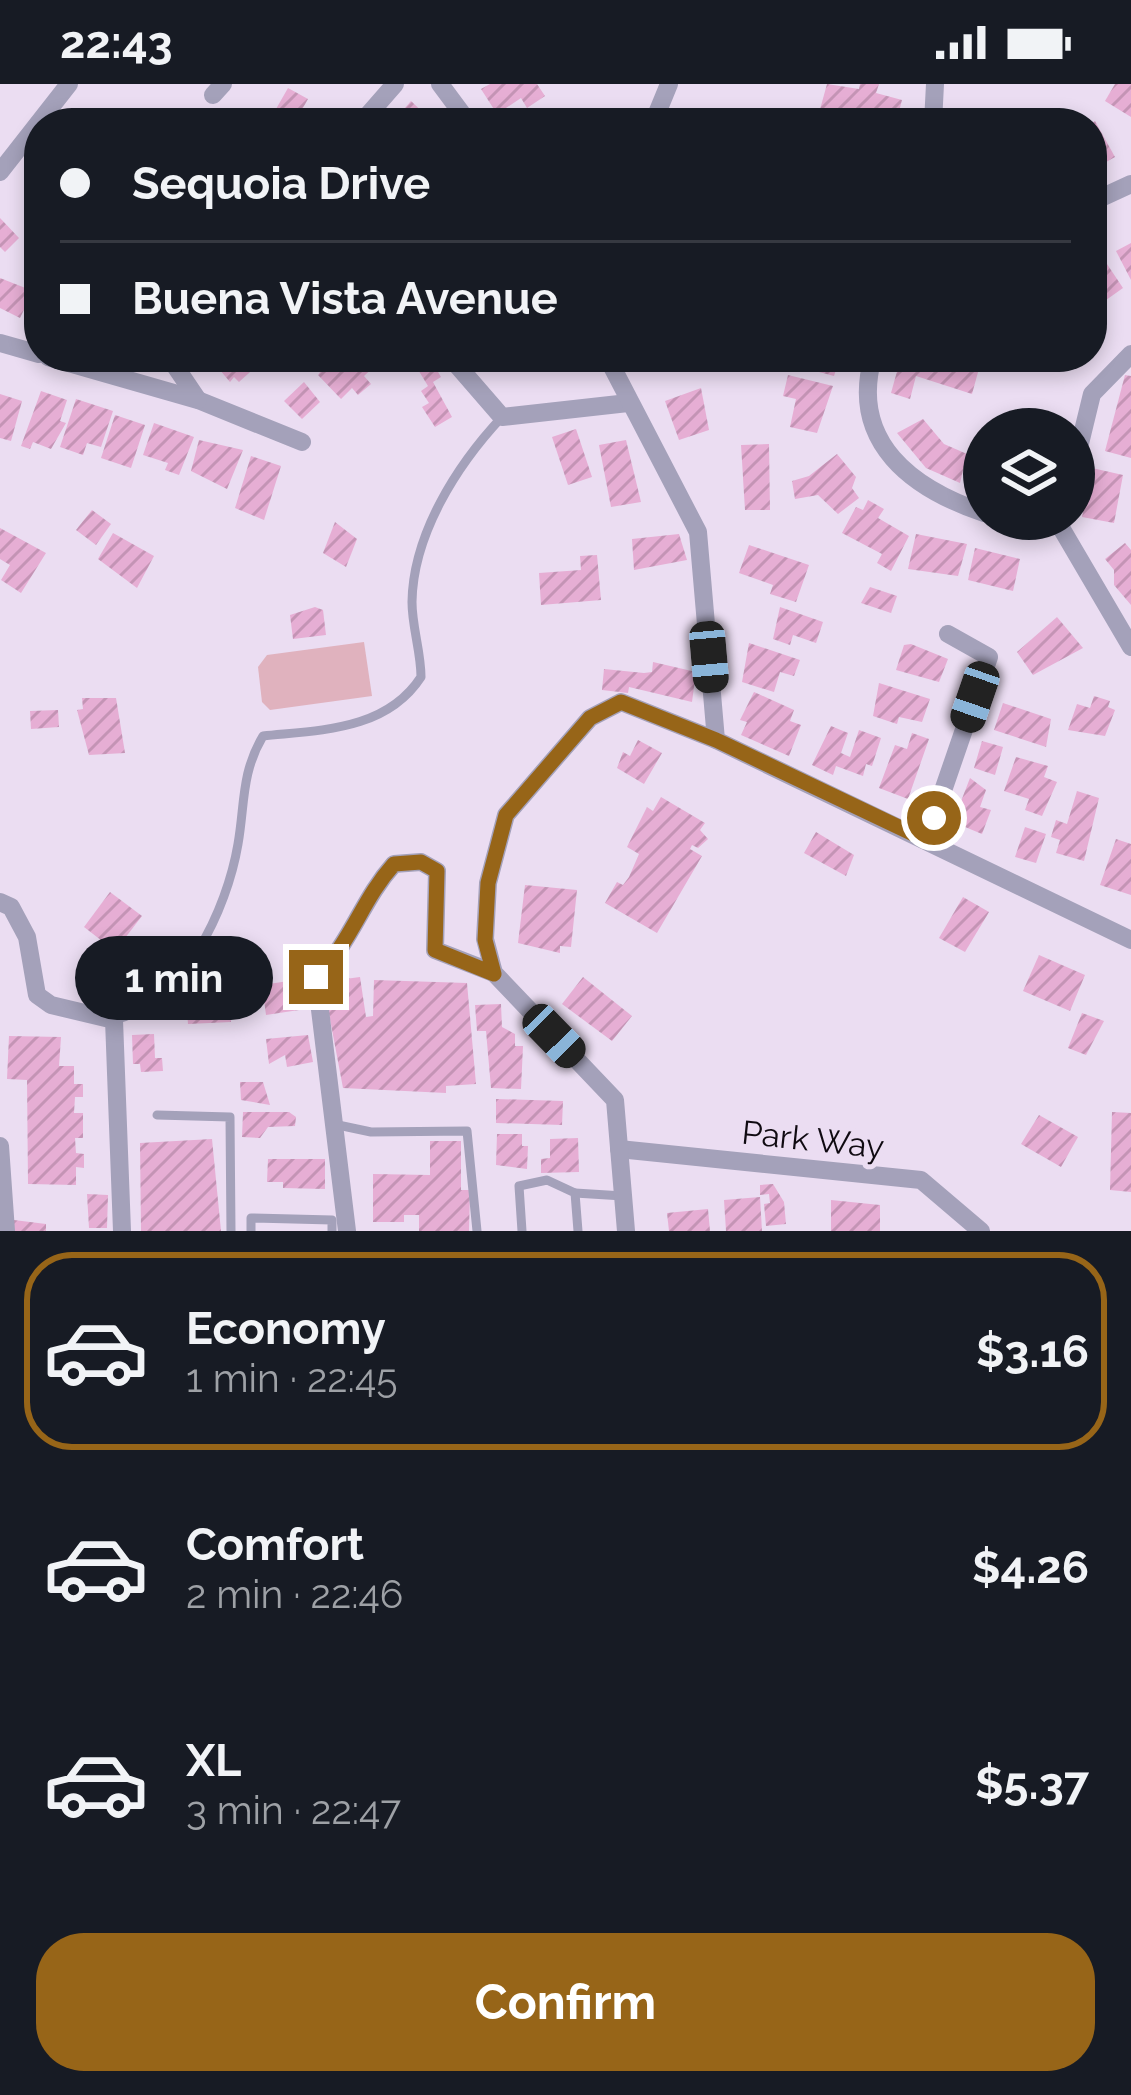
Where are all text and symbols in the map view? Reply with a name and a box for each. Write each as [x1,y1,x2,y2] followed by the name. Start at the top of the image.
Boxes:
[60,16,173,69] text: 22:43
[132,157,430,210] text: Sequoia Drive
[132,272,558,325] text: Buena Vista Avenue
[963,408,1095,540] map controls
[963,408,1095,540] button: layers
[688,620,730,694] car
[946,657,1004,737] car
[907,791,961,845] route start
[76,935,274,1019] callout: 1 min
[289,950,343,1004] route end
[125,955,223,1001] text: 1 min
[516,998,592,1074] car
[740,1113,886,1166] street label: Park Way
[42,1297,150,1405] icon: car
[186,1302,386,1355] text: Economy
[976,1325,1089,1378] text: $3.16
[186,1355,398,1401] text: 1 min · 22:45
[42,1513,150,1621] icon: car
[186,1518,364,1571] text: Comfort
[972,1541,1089,1594] text: $4.26
[186,1571,403,1617] text: 2 min · 22:46
[42,1729,150,1837] icon: car
[186,1734,241,1787] text: XL
[975,1757,1089,1810] text: $5.37
[186,1787,401,1833] text: 3 min · 22:47
[36,1933,1095,2071] button: Confirm

